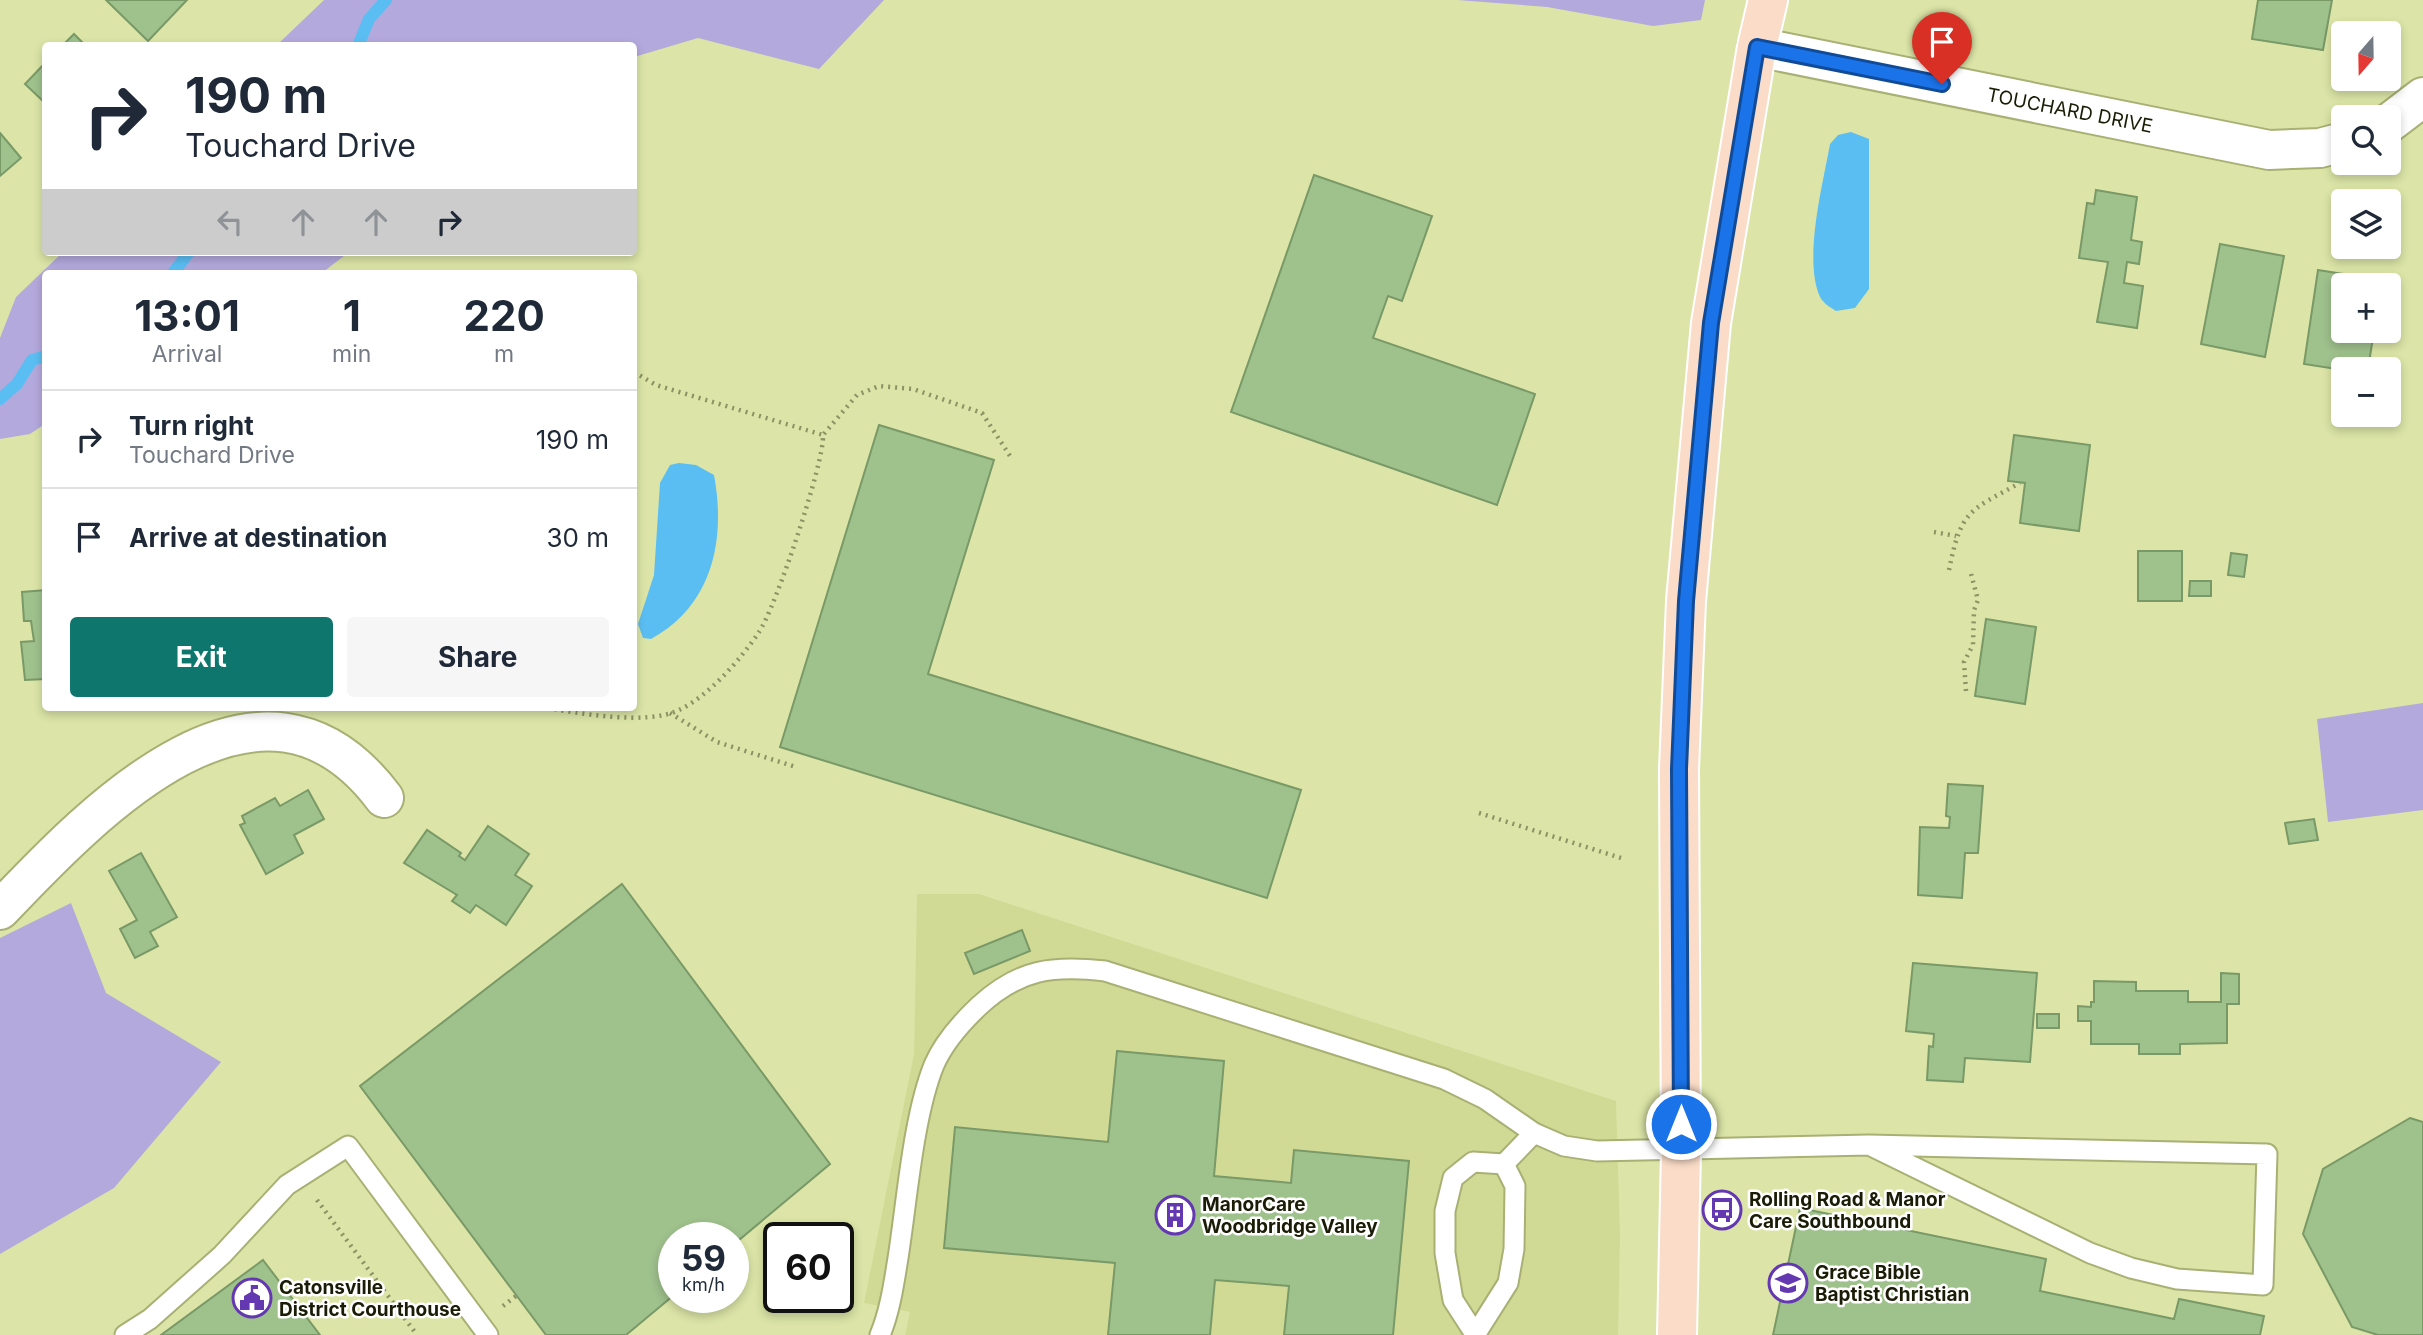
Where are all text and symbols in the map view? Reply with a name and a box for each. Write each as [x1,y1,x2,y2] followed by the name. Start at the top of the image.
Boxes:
[1912,12.0,1972,84] pin
[2331,21,2401,91] north arrow
[2331,21,2401,427] map controls
[1923,23,1961,61] icon: arrive
[185,66,327,125] text: 190 m
[70,70,161,161] icon: right
[1985,83,2155,138] street label: TOUCHARD DRIVE
[2331,105,2401,175] button: search
[185,126,416,165] text: Touchard Drive
[2331,189,2401,259] button: layers
[211,203,249,241] icon: left
[284,203,322,241] icon: ahead
[357,203,395,241] icon: ahead
[430,203,468,241] icon: right
[2331,273,2401,343] button: +
[134,290,240,341] text: 13:01
[343,290,361,341] text: 1
[464,290,545,341] text: 220
[152,340,222,368] text: Arrival
[332,340,371,368] text: min
[494,340,514,368] text: m
[2331,357,2401,427] button: −
[129,410,254,441] text: Turn right
[70,420,108,458] icon: right
[536,424,609,455] text: 190 m
[129,441,295,469] text: Touchard Drive
[70,518,108,556] icon: arrive
[129,522,388,553] text: Arrive at destination
[546,522,609,553] text: 30 m
[70,617,333,697] button: Exit
[347,617,609,697] button: Share
[1644,1087,1718,1161] position arrow
[1749,1188,1946,1233] place label: Rolling Road & Manor Care Southbound
[1701,1189,1743,1231] bus stop icon: Rolling Road & Manor Care Southbound
[1202,1193,1378,1238] place label: ManorCare Woodbridge Valley
[1154,1194,1196,1236] building icon: ManorCare Woodbridge Valley
[763,1222,854,1313] speed limit sign: 60
[681,1237,726,1279] text: 59
[1815,1261,1969,1306] place label: Grace Bible Baptist Christian
[1767,1262,1809,1304] school or university icon: Grace Bible Baptist Christian
[682,1274,725,1295] text: km/h
[279,1276,461,1321] place label: Catonsville District Courthouse
[231,1277,273,1319] public building icon: Catonsville District Courthouse

